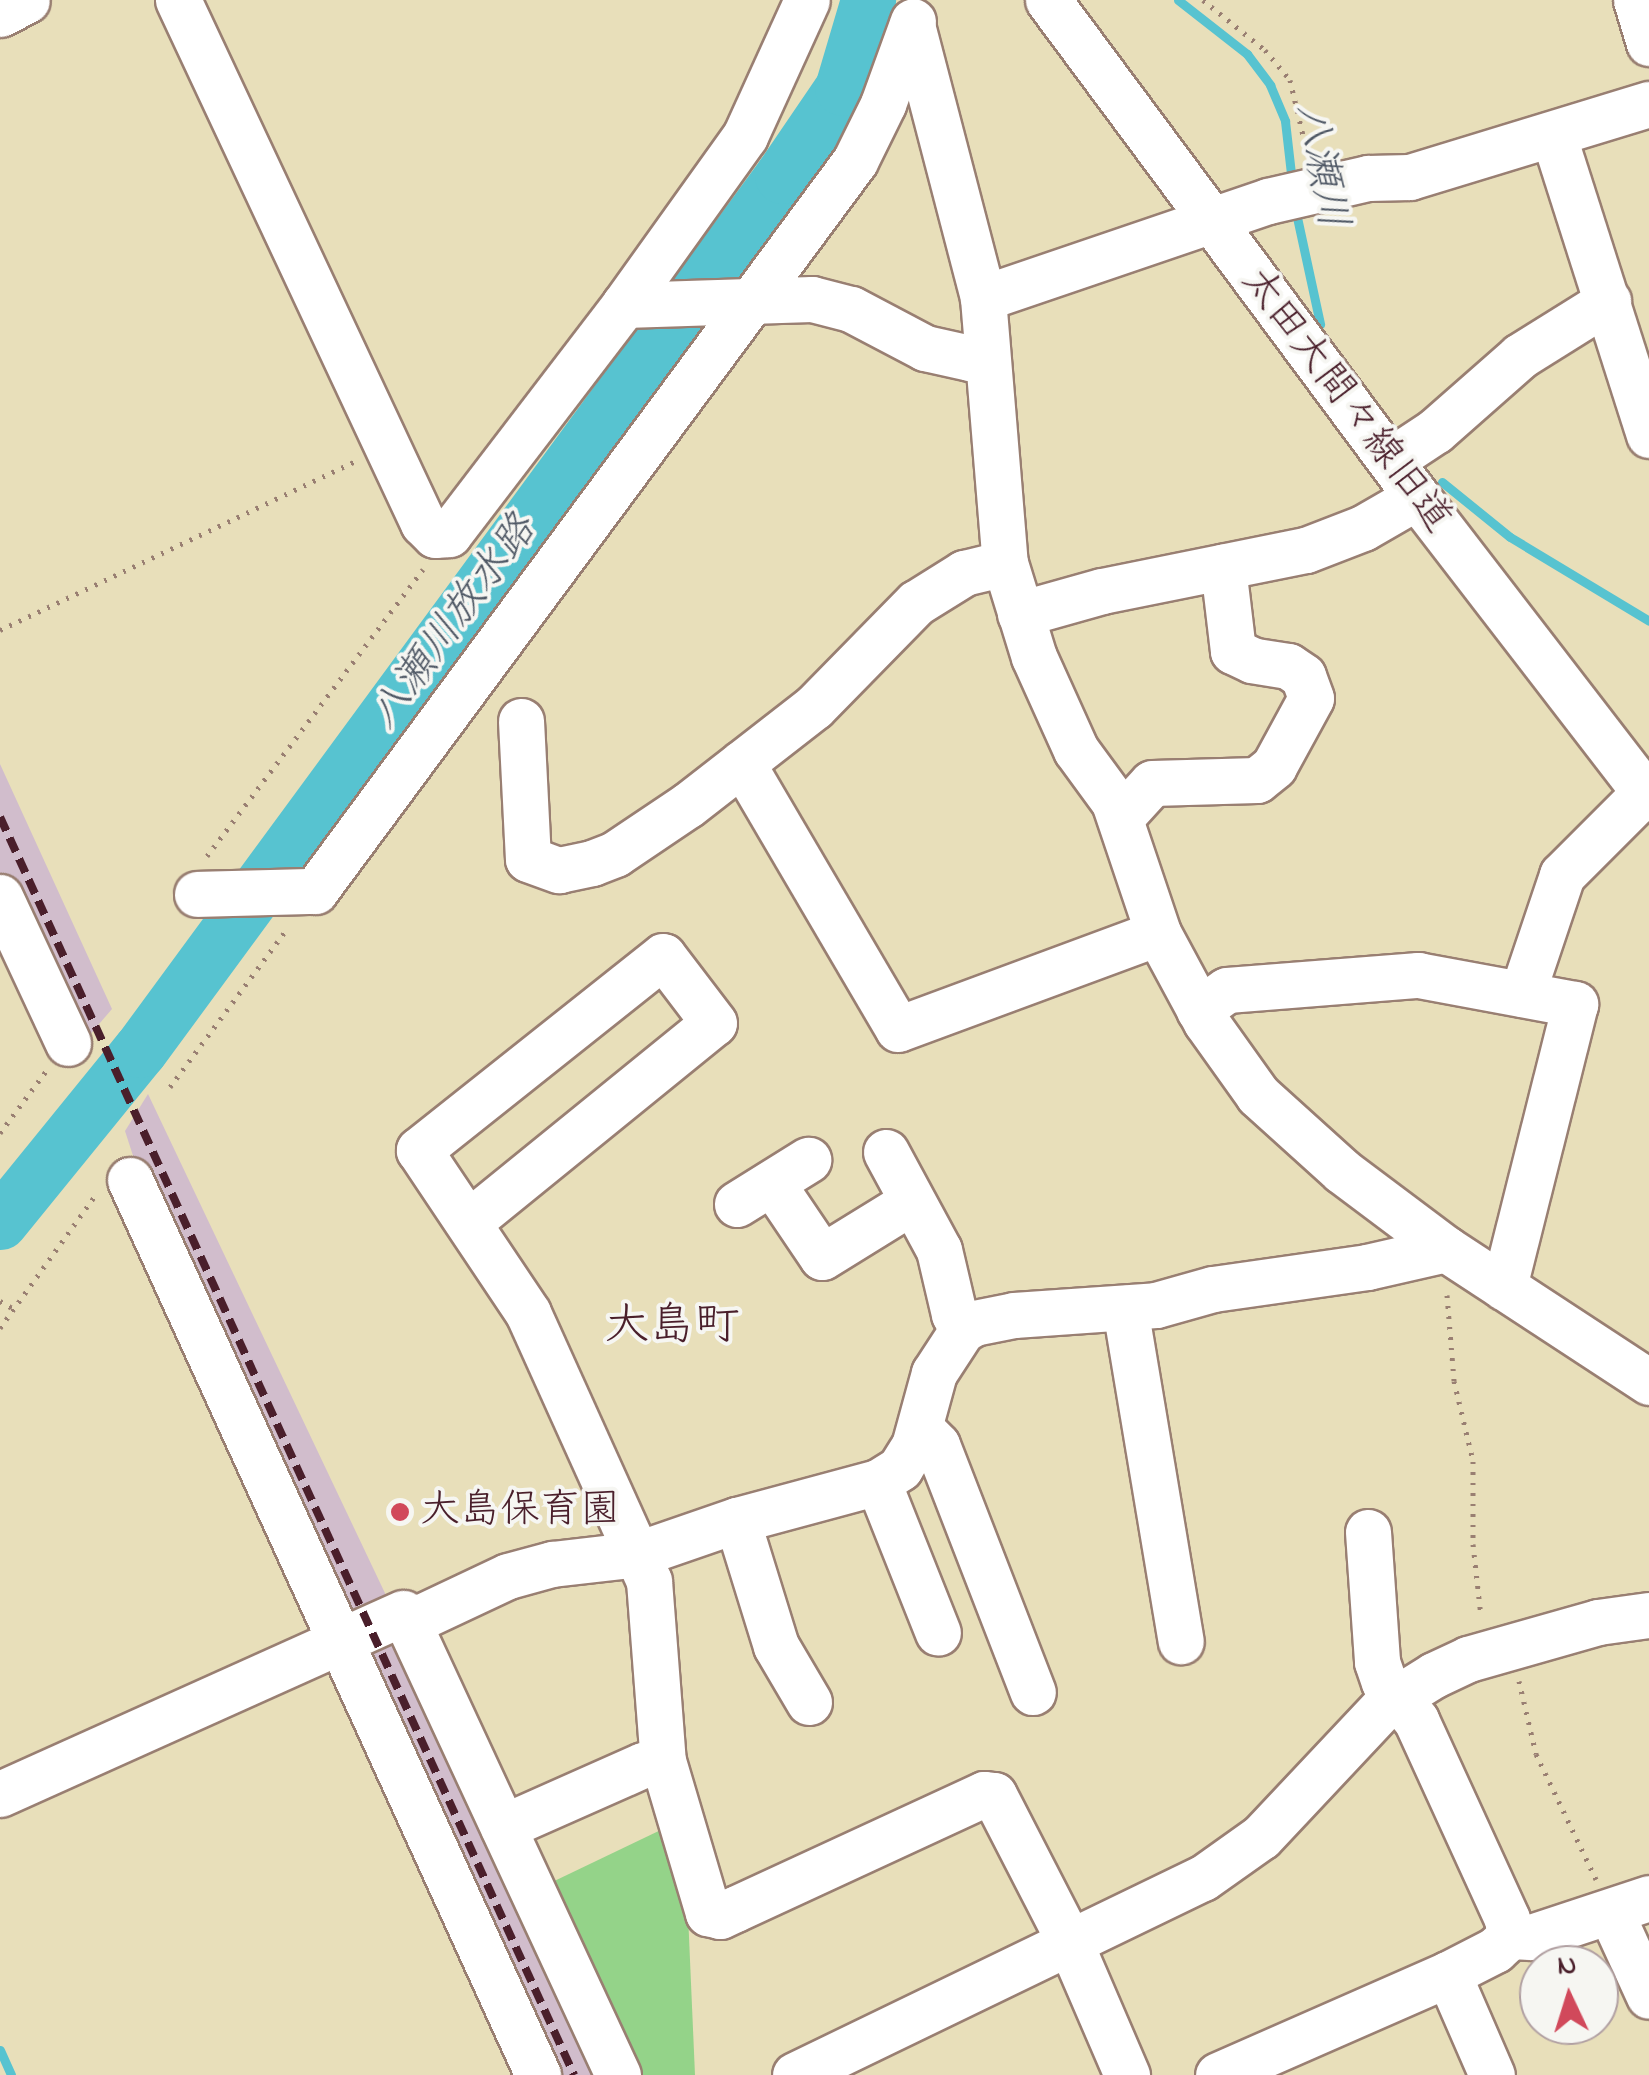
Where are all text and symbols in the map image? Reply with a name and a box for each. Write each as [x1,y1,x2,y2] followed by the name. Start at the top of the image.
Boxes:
[1283,99,1357,233] water label: 八瀬川
[1230,259,1460,543] street label: 太田大間々線旧道
[360,506,548,740] water label: 八瀬川放水路
[605,1301,739,1355] district label: 大島町
[420,1488,620,1536] place label: 大島保育園
[389,1501,411,1523] marker: 大島保育園
[1519,1945,1619,2045] north arrow
[1556,1945,1578,1988] text: N

